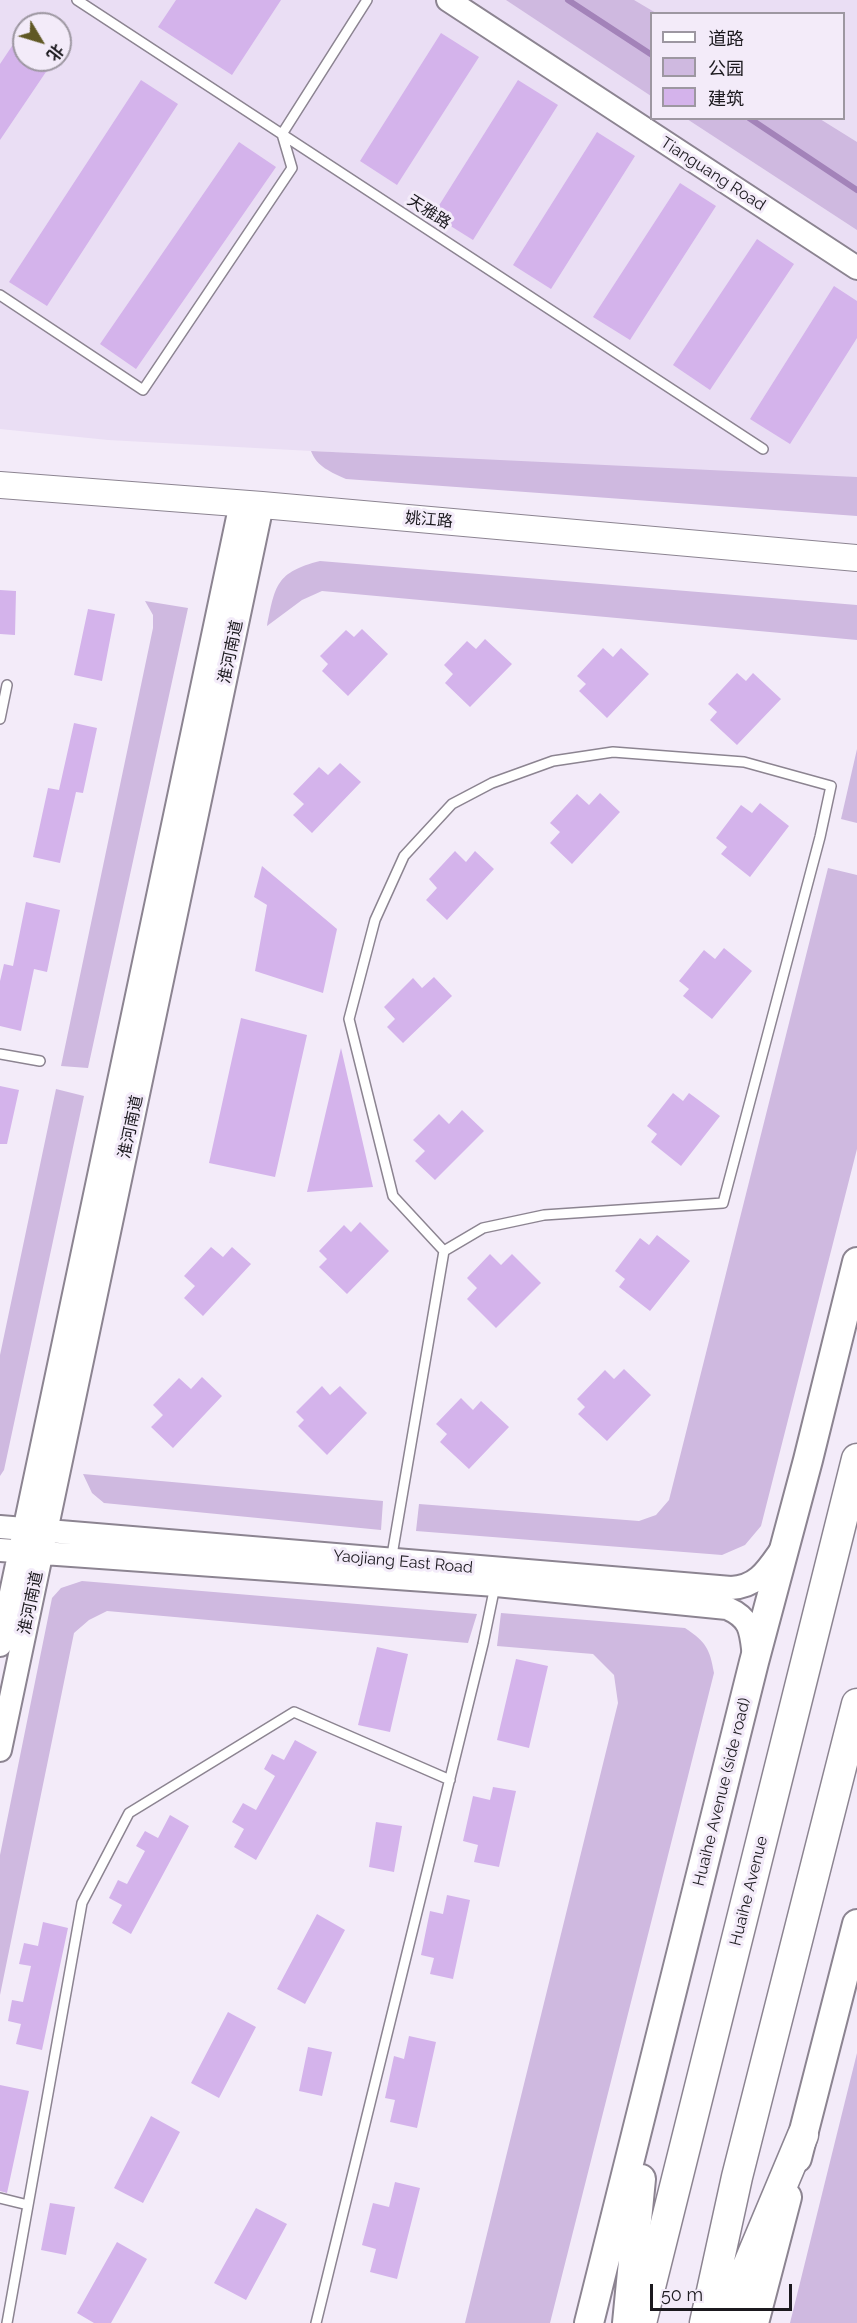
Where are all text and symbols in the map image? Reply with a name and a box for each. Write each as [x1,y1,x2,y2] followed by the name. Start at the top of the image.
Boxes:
[12,12,72,72] north arrow
[650,12,845,120] legend
[708,28,744,49] text: 道路
[43,40,67,64] text: 北
[708,58,744,79] text: 公园
[708,88,744,109] text: 建筑
[657,133,769,215] street label: Tianguang Road
[404,191,454,233] street label: 天雅路
[404,508,454,532] street label: 姚江路
[215,619,247,685] street label: 淮河南道
[115,1094,147,1160] street label: 淮河南道
[332,1546,474,1578] street label: Yaojiang East Road
[15,1570,47,1636] street label: 淮河南道
[689,1696,755,1888] street label: Huaihe Avenue (side road)
[726,1834,772,1948] street label: Huaihe Avenue
[653,2272,796,2310] scale bar
[661,2284,703,2305] text: 50 m

